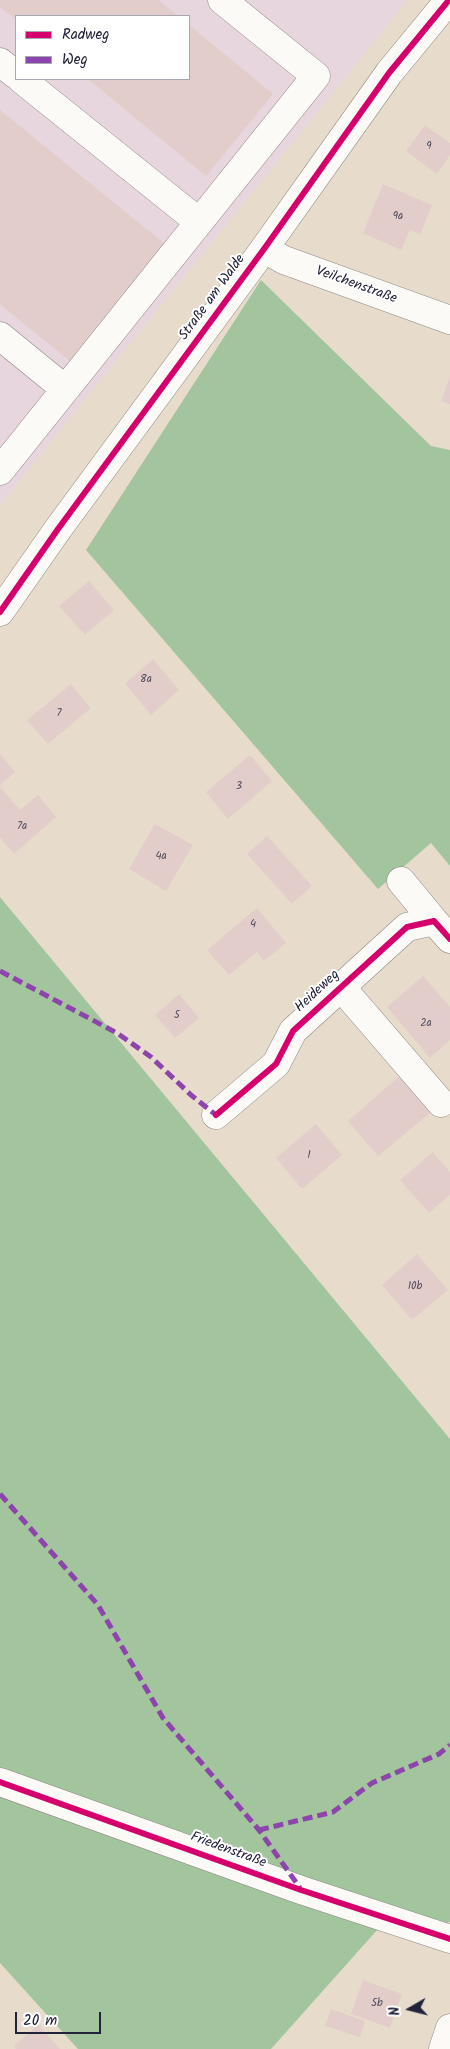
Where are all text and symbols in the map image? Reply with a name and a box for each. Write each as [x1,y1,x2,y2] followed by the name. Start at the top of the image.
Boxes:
[15,15,190,80] legend
[62,23,109,47] text: Radweg
[62,48,88,72] text: Weg
[426,140,432,154] house number: 9
[393,210,403,224] house number: 9a
[176,252,250,344] street label: Straße am Walde
[313,264,399,308] street label: Veilchenstraße
[140,673,152,687] house number: 8a
[56,707,62,721] house number: 7
[236,780,242,794] house number: 3
[17,820,27,834] house number: 7a
[155,850,167,864] house number: 4a
[250,918,256,932] house number: 4
[292,967,344,1017] street label: Heideweg
[174,1009,180,1023] house number: 5
[420,1017,432,1031] house number: 2a
[307,1149,311,1163] house number: 1
[408,1280,422,1294] house number: 10b
[188,1830,268,1872] street label: Friedenstraße
[385,1984,435,2034] north arrow
[371,1997,383,2011] house number: 5b
[18,2002,104,2034] scale bar
[384,2005,407,2017] text: N
[23,2009,57,2033] text: 20 m

